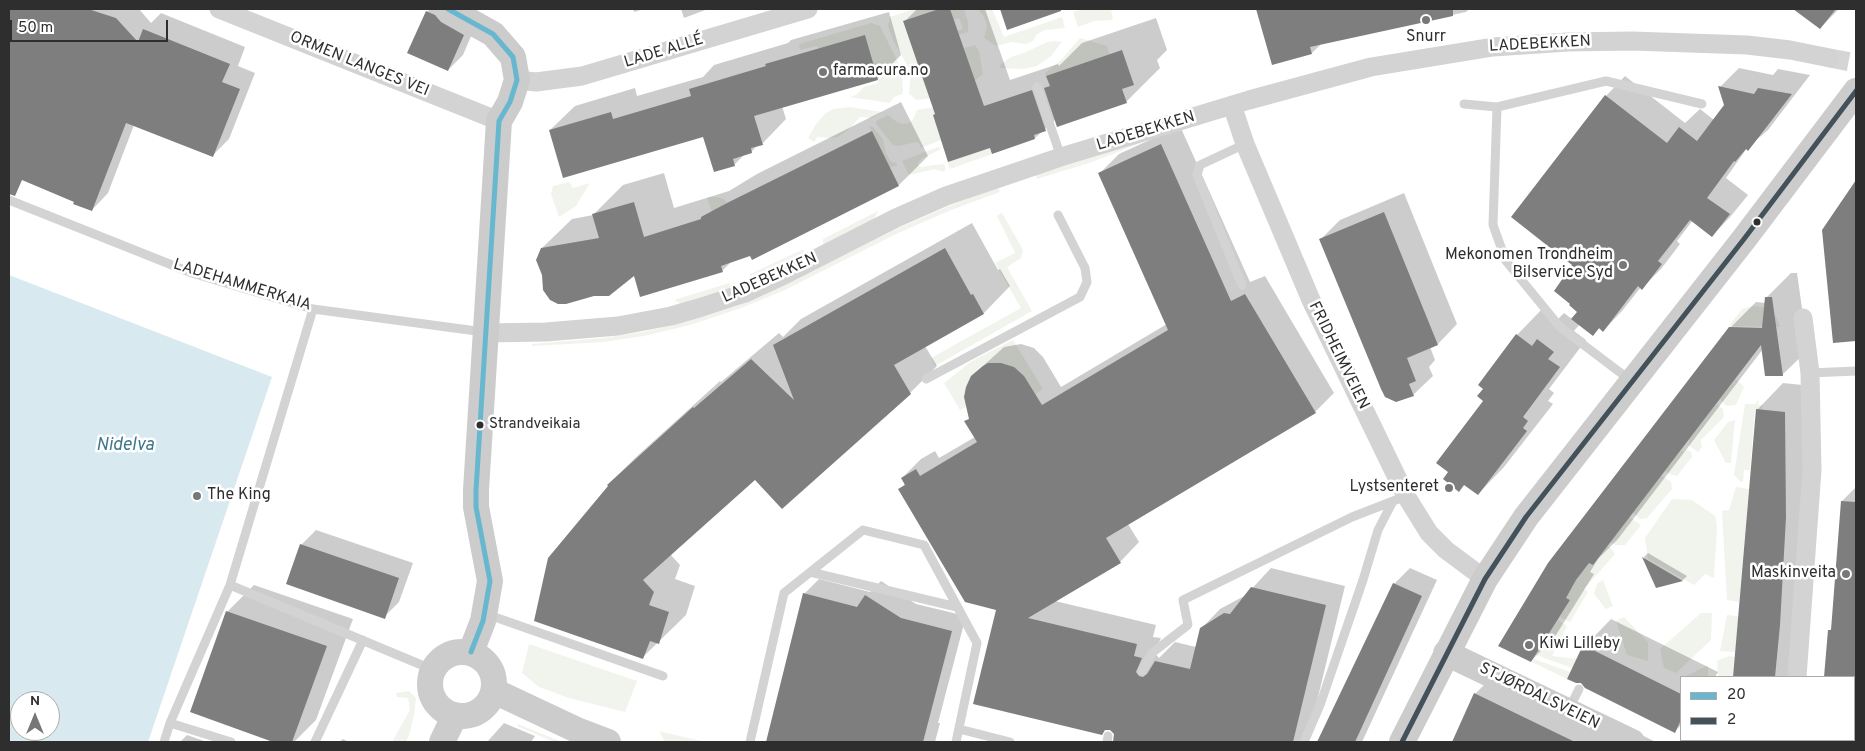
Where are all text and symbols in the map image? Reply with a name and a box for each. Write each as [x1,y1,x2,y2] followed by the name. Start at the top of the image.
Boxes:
[12,10,170,42] scale bar
[1420,14,1432,26] marker: Snurr
[18,19,53,38] text: 50 m
[287,28,431,102] street label: ORMEN LANGES VEI
[1406,28,1446,48] place label: Snurr
[622,31,706,73] street label: LADE ALLÉ
[1489,33,1591,57] street label: LADEBEKKEN
[833,62,929,82] place label: farmacura.no
[817,66,829,78] marker: farmacura.no
[1094,108,1198,156] street label: LADEBEKKEN
[1752,217,1762,227] unlabelled marker
[1445,246,1613,284] place label: Mekonomen Trondheim Bilservice Syd
[720,250,820,308] street label: LADEBEKKEN
[171,256,313,316] street label: LADEHAMMERKAIA
[1617,259,1629,271] marker: Mekonomen Trondheim Bilservice Syd
[1304,299,1372,413] street label: FRIDHEIMVEIEN
[489,416,580,434] place label: Strandveikaia
[475,420,485,430] marker: Strandveikaia
[96,435,154,457] water label: Nidelva
[1349,478,1439,498] place label: Lystsenteret
[1443,482,1455,494] marker: Lystsenteret
[207,486,271,506] place label: The King
[191,490,203,502] marker: The King
[1751,564,1836,584] place label: Maskinveita
[1840,568,1852,580] marker: Maskinveita
[1539,635,1620,655] place label: Kiwi Lilleby
[1523,639,1535,651] marker: Kiwi Lilleby
[1476,660,1602,734] street label: STJØRDALSVEIEN
[1680,676,1855,741] legend
[1727,686,1746,705] text: 20
[10,691,60,741] north arrow
[30,693,40,710] text: N
[1727,711,1736,730] text: 2

